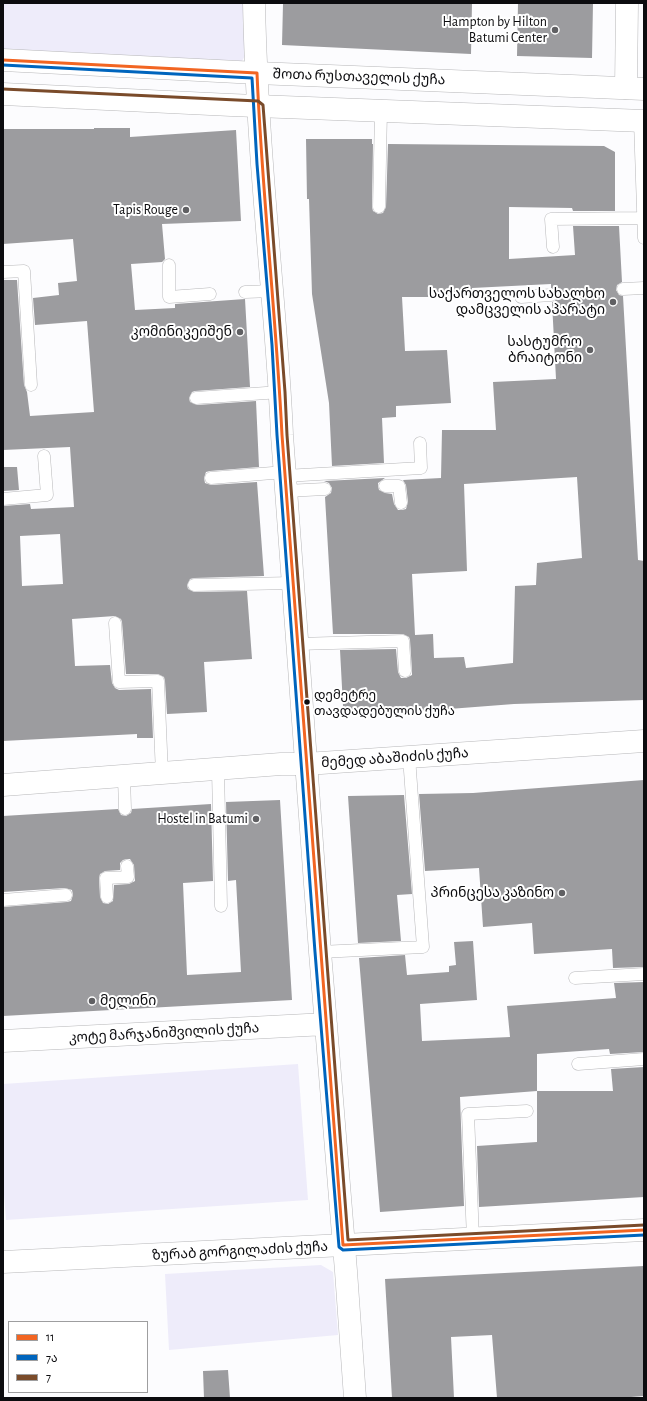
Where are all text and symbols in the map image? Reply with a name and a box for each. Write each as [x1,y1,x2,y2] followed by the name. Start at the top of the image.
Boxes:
[443,14,547,46] place label: Hampton by Hilton Batumi Center
[550,25,560,35] marker: Hampton by Hilton Batumi Center
[272,66,446,88] street label: შოთა რუსთაველის ქუჩა
[113,202,178,218] place label: Tapis Rouge
[181,205,191,215] marker: Tapis Rouge
[429,286,605,318] place label: საქართველოს სახალხო დამცველის აპარატი
[608,297,618,307] marker: საქართველოს სახალხო დამცველის აპარატი
[131,324,232,340] place label: კომინიკეიშენ
[235,327,245,337] marker: კომინიკეიშენ
[507,334,582,366] place label: სასტუმრო ბრაიტონი
[585,345,595,355] marker: სასტუმრო ბრაიტონი
[314,687,455,718] place label: დემეტრე თავდადებულის ქუჩა
[302,697,312,707] marker: დემეტრე თავდადებულის ქუჩა
[321,744,469,772] street label: მემედ აბაშიძის ქუჩა
[157,811,248,827] place label: Hostel in Batumi
[251,814,261,824] marker: Hostel in Batumi
[431,885,554,901] place label: პრინცესა კაზინო
[557,888,567,898] marker: პრინცესა კაზინო
[100,993,156,1009] place label: მელინი
[87,996,97,1006] marker: მელინი
[68,1020,260,1046] street label: კოტე მარჯანიშვილის ქუჩა
[152,1238,328,1264] street label: ზურაბ გორგილაძის ქუჩა
[8,1321,148,1393] legend
[46,1331,54,1343] text: 11
[46,1352,58,1364] text: 7ა
[46,1371,51,1383] text: 7

